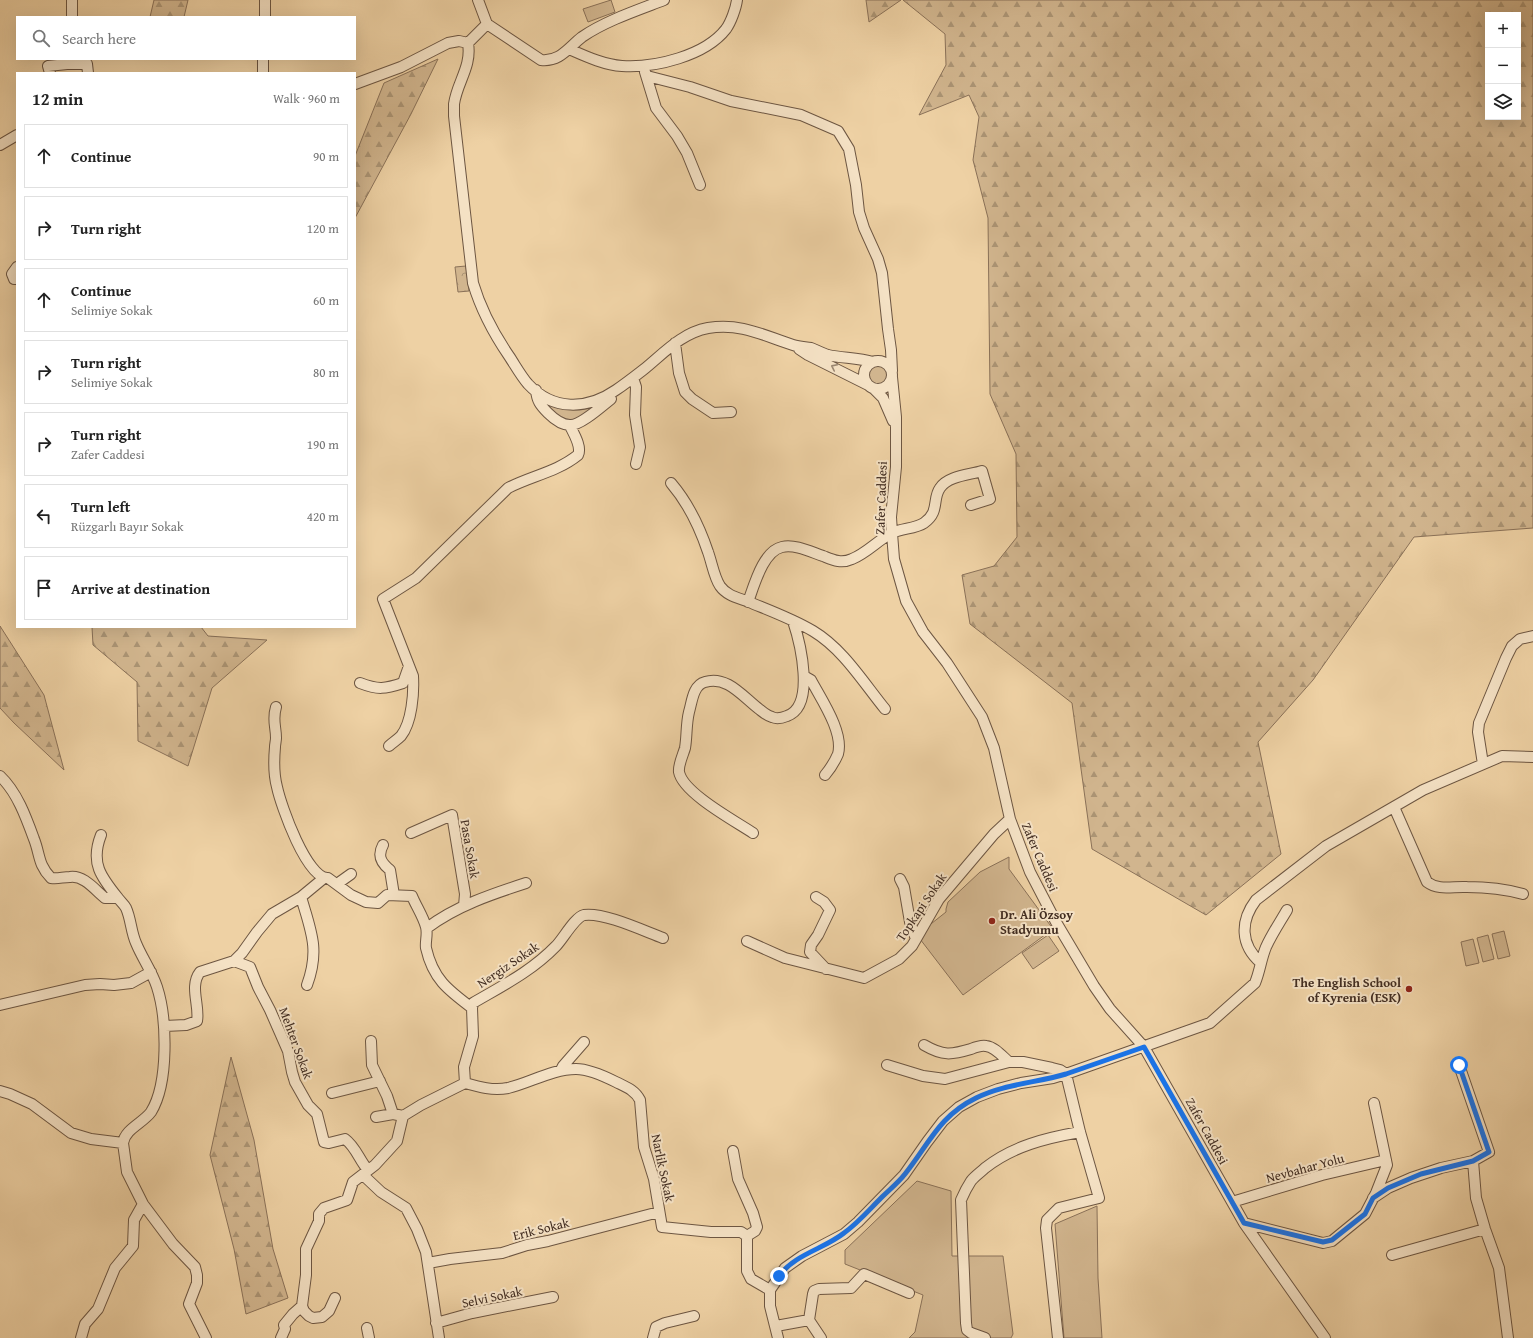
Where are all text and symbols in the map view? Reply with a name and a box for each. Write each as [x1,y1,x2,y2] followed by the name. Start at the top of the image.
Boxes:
[1485,12,1521,120] map controls
[1485,12,1521,48] button: +
[16,16,356,60] search box
[30,27,52,49] icon: search
[62,28,136,49] text: Search here
[1485,48,1521,84] button: −
[1485,84,1521,120] button: layers
[32,86,83,111] text: 12 min
[273,89,340,108] text: Walk · 960 m
[33,145,55,167] icon: ahead
[71,146,132,167] text: Continue
[313,147,339,166] text: 90 m
[33,217,55,239] icon: right
[71,218,142,239] text: Turn right
[307,219,339,238] text: 120 m
[71,280,132,301] text: Continue
[33,289,55,311] icon: ahead
[313,291,339,310] text: 60 m
[71,301,153,320] text: Selimiye Sokak
[71,352,142,373] text: Turn right
[33,361,55,383] icon: right
[313,363,339,382] text: 80 m
[830,365,838,372] one-way arrow
[71,373,153,392] text: Selimiye Sokak
[71,424,142,445] text: Turn right
[33,433,55,455] icon: right
[307,435,339,454] text: 190 m
[71,445,145,464] text: Zafer Caddesi
[870,461,892,535] street label: Zafer Caddesi
[71,496,130,517] text: Turn left
[33,505,55,527] icon: left
[307,507,339,526] text: 420 m
[71,517,184,536] text: Rüzgarlı Bayır Sokak
[33,577,55,599] icon: arrive
[71,578,210,599] text: Arrive at destination
[455,818,485,880] street label: Pasa Sokak
[1017,819,1063,895] street label: Zafer Caddesi
[891,869,951,945] street label: Topkapi Sokak
[1000,905,1073,939] place label: Dr. Ali Özsoy Stadyumu
[987,916,997,926] marker: Dr. Ali Özsoy Stadyumu
[473,937,543,993] street label: Nergiz Sokak
[1293,973,1401,1007] place label: The English School of Kyrenia (ESK)
[1404,984,1414,994] marker: The English School of Kyrenia (ESK)
[274,1004,318,1082] street label: Mehter Sokak
[1450,1056,1468,1074] route start
[1181,1094,1233,1168] street label: Zafer Caddesi
[647,1132,680,1204] street label: Narlik Sokak
[1264,1148,1346,1188] street label: Nevbahar Yolu
[511,1213,572,1245] street label: Erik Sokak
[770,1267,788,1285] route end
[460,1281,524,1313] street label: Selvi Sokak

